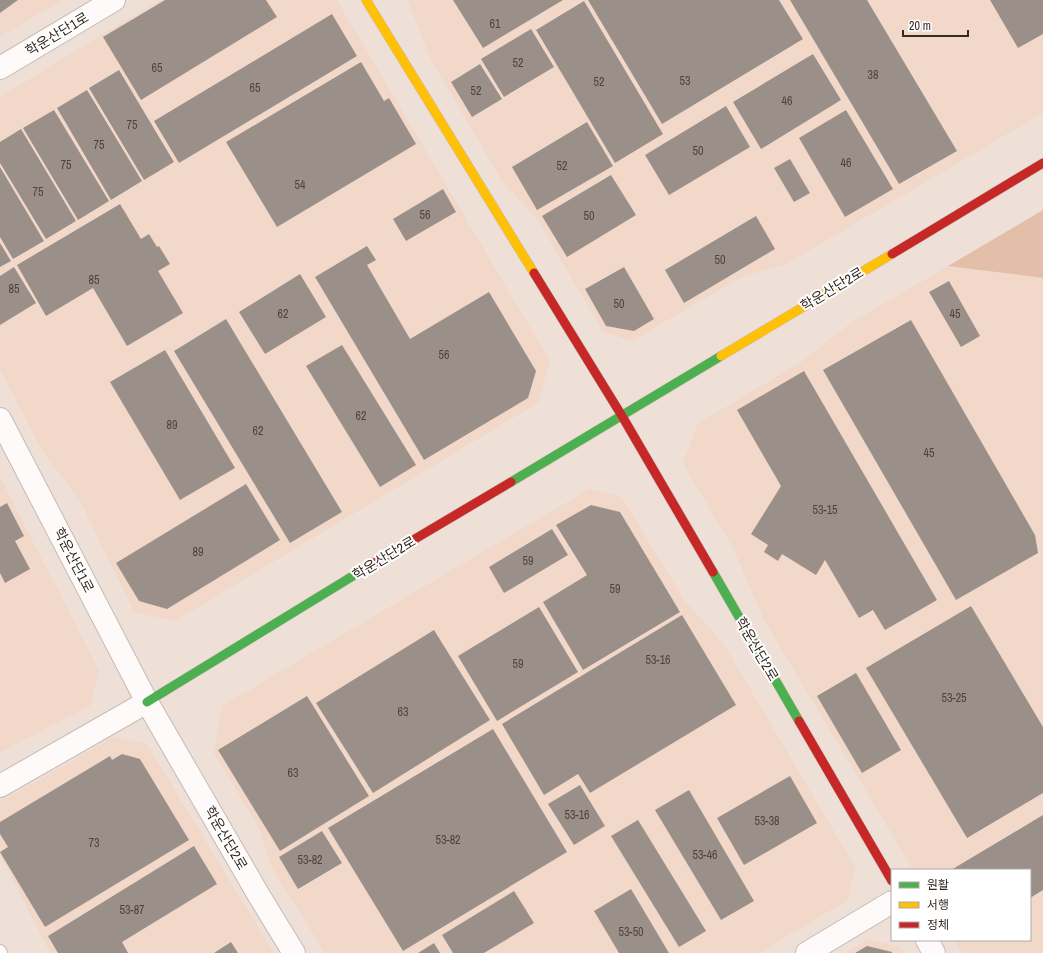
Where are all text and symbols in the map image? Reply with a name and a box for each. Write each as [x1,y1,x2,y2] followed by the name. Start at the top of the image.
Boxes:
[22,8,92,60] street label: 학운산단1로
[903,12,968,38] scale bar
[490,16,501,32] house number: 61
[909,18,931,34] text: 20 m
[513,55,523,71] house number: 52
[152,60,163,76] house number: 65
[868,67,878,83] house number: 38
[680,73,690,89] house number: 53
[594,74,604,90] house number: 52
[250,80,261,96] house number: 65
[471,83,481,99] house number: 52
[782,93,792,109] house number: 46
[127,117,138,133] house number: 75
[94,137,105,153] house number: 75
[693,143,703,159] house number: 50
[841,155,851,171] house number: 46
[61,157,72,173] house number: 75
[557,158,567,174] house number: 52
[295,177,306,193] house number: 54
[33,184,44,200] house number: 75
[420,207,430,223] house number: 56
[584,208,594,224] house number: 50
[715,252,725,268] house number: 50
[797,263,867,315] street label: 학운산단2로
[89,272,100,288] house number: 85
[9,281,20,297] house number: 85
[614,296,624,312] house number: 50
[278,306,288,322] house number: 62
[950,306,961,322] house number: 45
[439,347,449,363] house number: 56
[356,408,366,424] house number: 62
[167,417,177,433] house number: 89
[253,423,263,439] house number: 62
[924,445,935,461] house number: 45
[812,502,838,518] house number: 53-15
[50,524,98,596] street label: 학운산단1로
[349,532,419,584] street label: 학운산단2로
[193,544,203,560] house number: 89
[523,553,533,569] house number: 59
[610,581,620,597] house number: 59
[732,614,783,684] street label: 학운산단2로
[645,652,671,668] house number: 53-16
[513,656,523,672] house number: 59
[941,690,967,706] house number: 53-25
[398,704,408,720] house number: 63
[288,765,298,781] house number: 63
[201,803,252,873] street label: 학운산단2로
[564,807,590,823] house number: 53-16
[754,813,780,829] house number: 53-38
[435,832,461,848] house number: 53-82
[89,835,99,851] house number: 73
[692,847,718,863] house number: 53-46
[297,852,323,868] house number: 53-82
[891,869,1031,941] legend
[927,877,949,893] text: 원활
[927,897,949,913] text: 서행
[119,902,145,918] house number: 53-87
[927,917,949,933] text: 정체
[618,924,644,940] house number: 53-50

